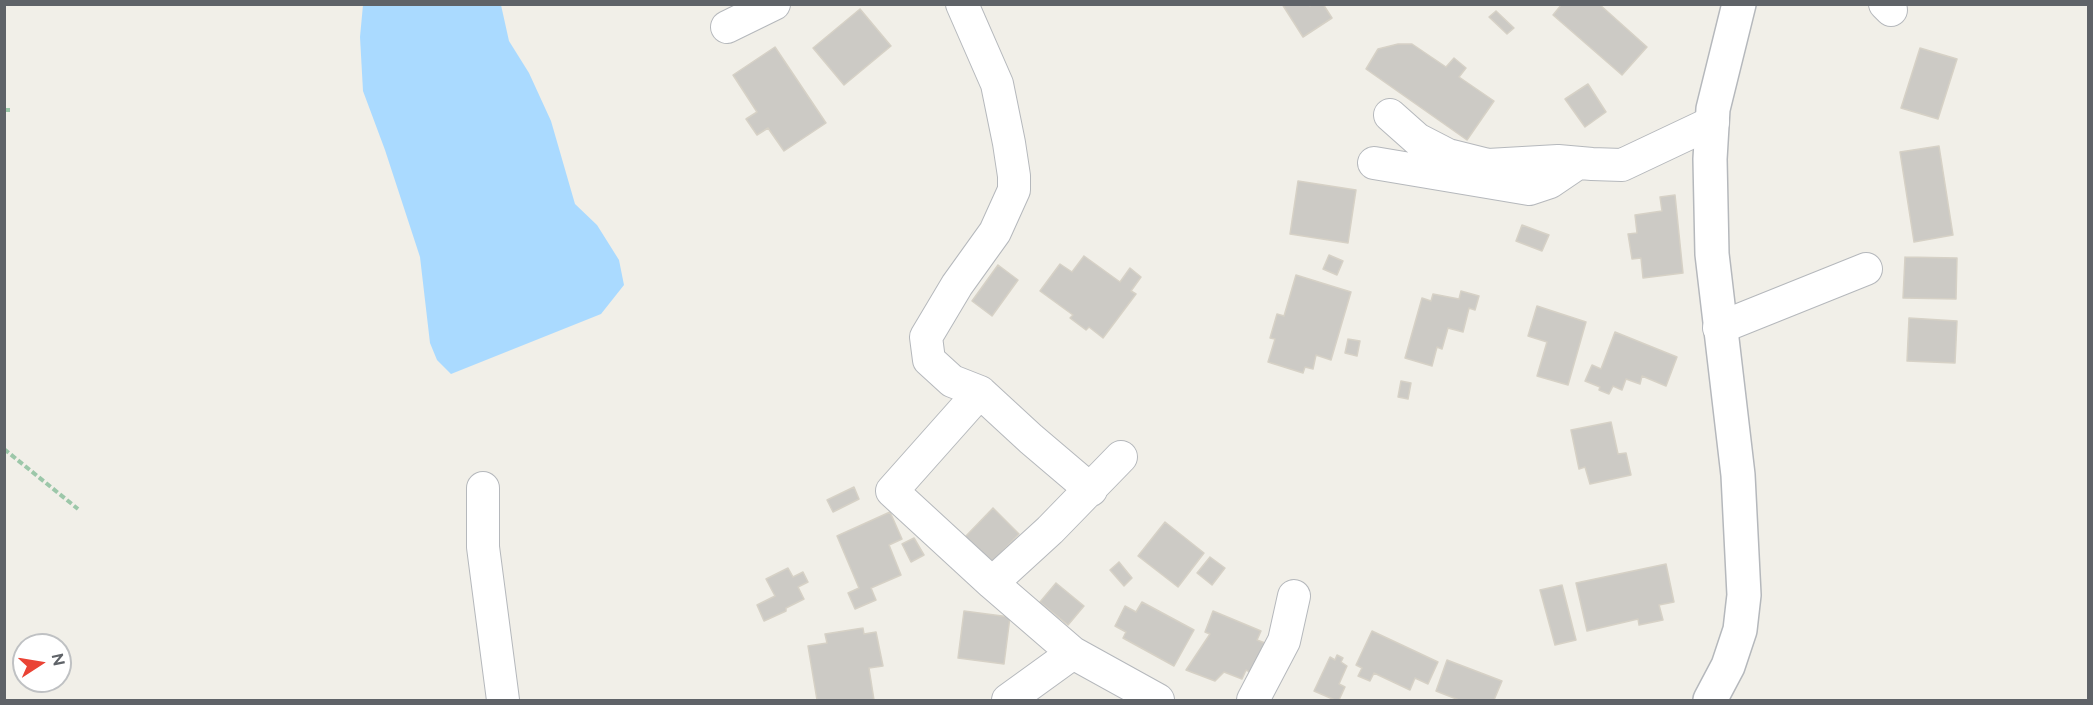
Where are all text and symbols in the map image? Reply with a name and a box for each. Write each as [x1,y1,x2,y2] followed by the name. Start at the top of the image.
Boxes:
[12,633,72,693] north arrow
[48,652,69,668] text: N

